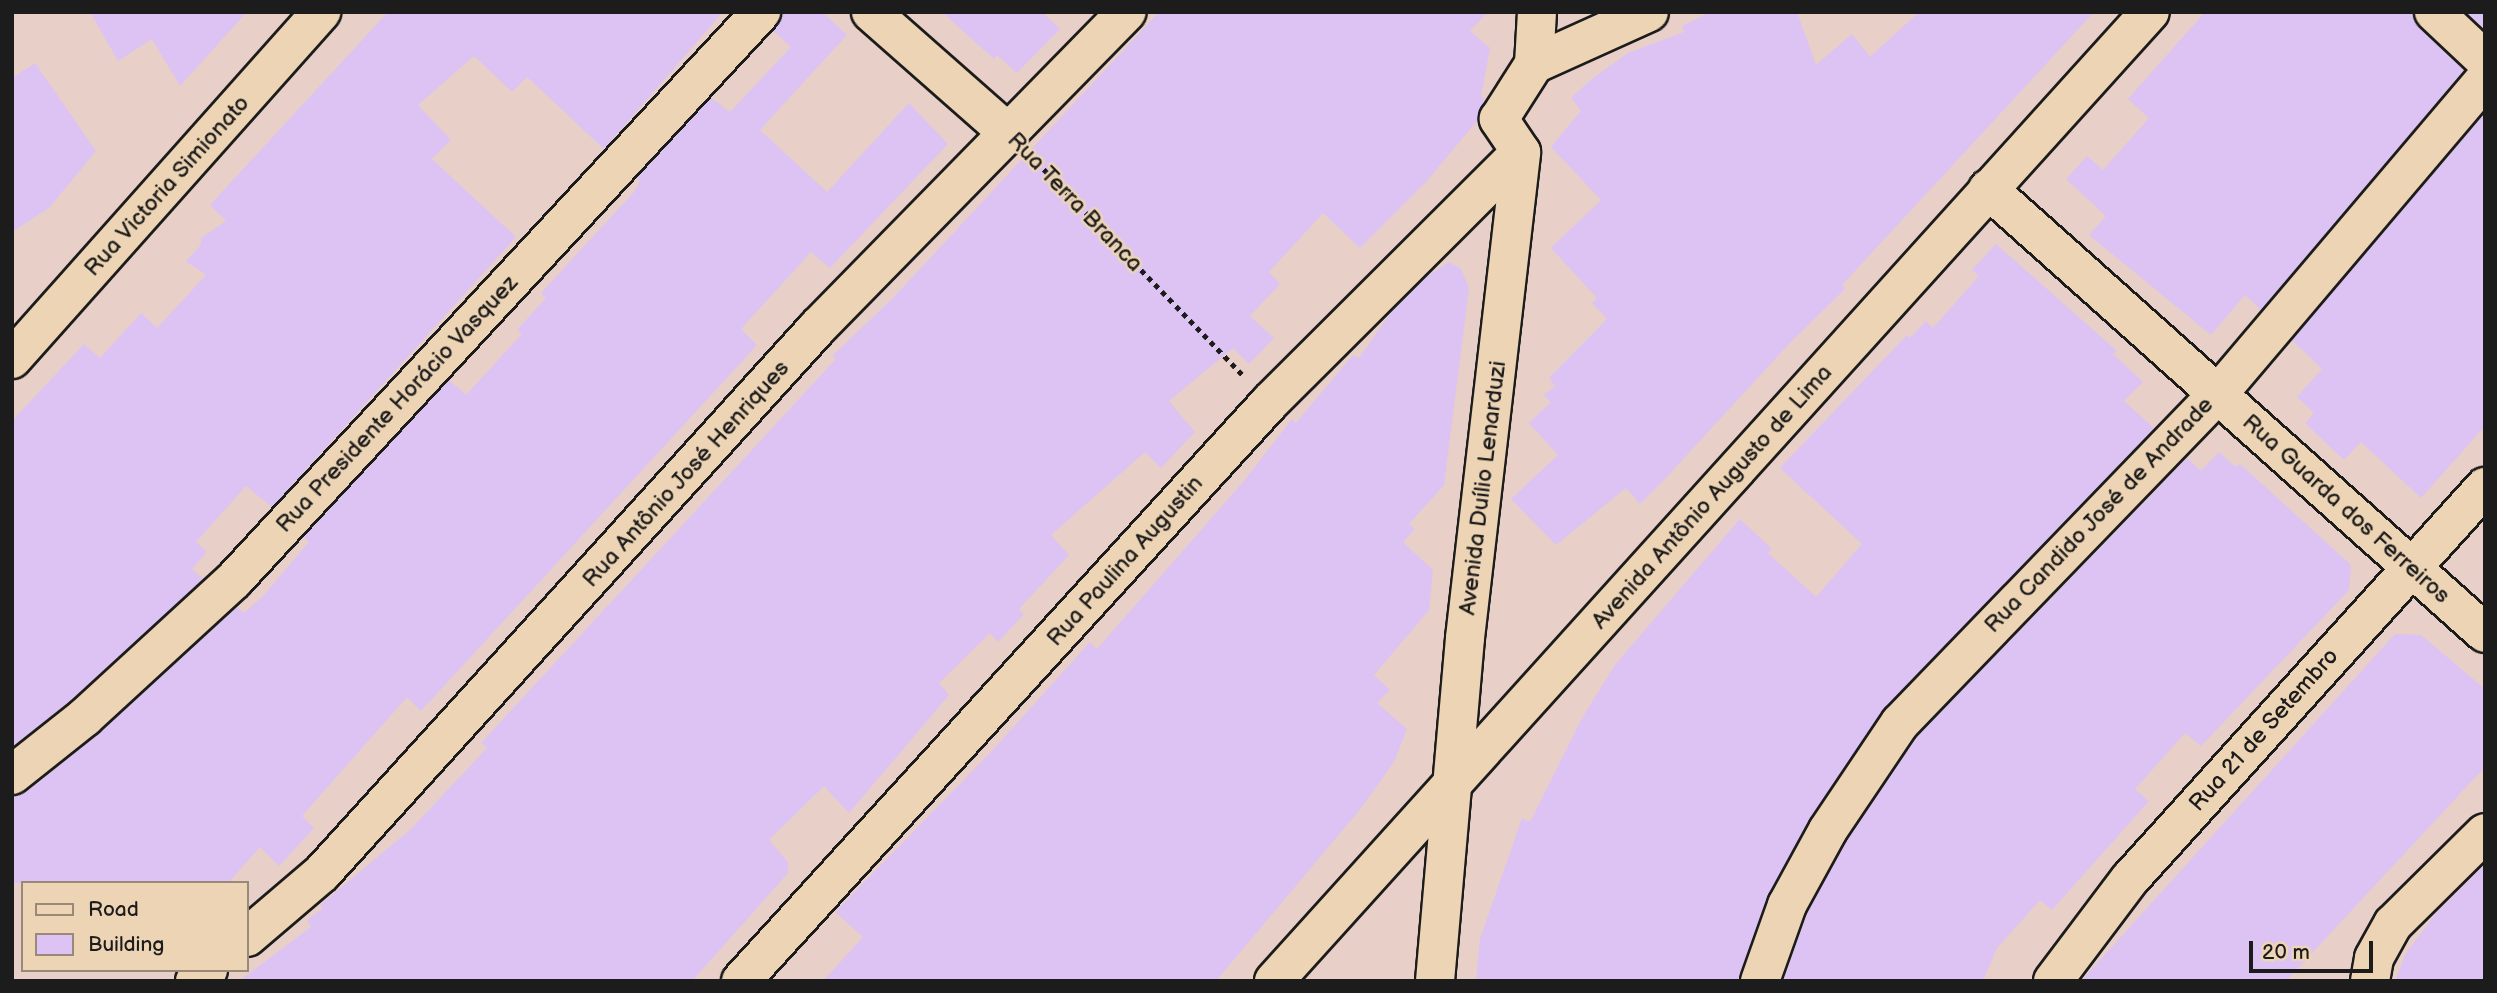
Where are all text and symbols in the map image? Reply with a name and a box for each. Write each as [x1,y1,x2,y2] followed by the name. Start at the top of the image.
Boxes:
[78,90,256,282] street label: Rua Victoria Simionato
[1001,126,1149,278] street label: Rua Terra Branca
[270,269,524,539] street label: Rua Presidente Horácio Vasquez
[576,354,796,594] street label: Rua Antônio José Henriques
[1454,359,1512,617] street label: Avenida Duílio Lenarduzi
[1586,359,1838,635] street label: Avenida Antônio Augusto de Lima
[1978,391,2220,639] street label: Rua Candido José de Andrade
[2237,409,2455,609] street label: Rua Guarda dos Ferreiros
[1041,470,1209,652] street label: Rua Paulina Augustin
[2183,643,2345,817] street label: Rua 21 de Setembro
[21,881,248,972] legend
[88,897,139,922] text: Road
[2252,926,2376,970] scale bar
[88,932,164,957] text: Building
[2262,940,2310,965] text: 20 m

